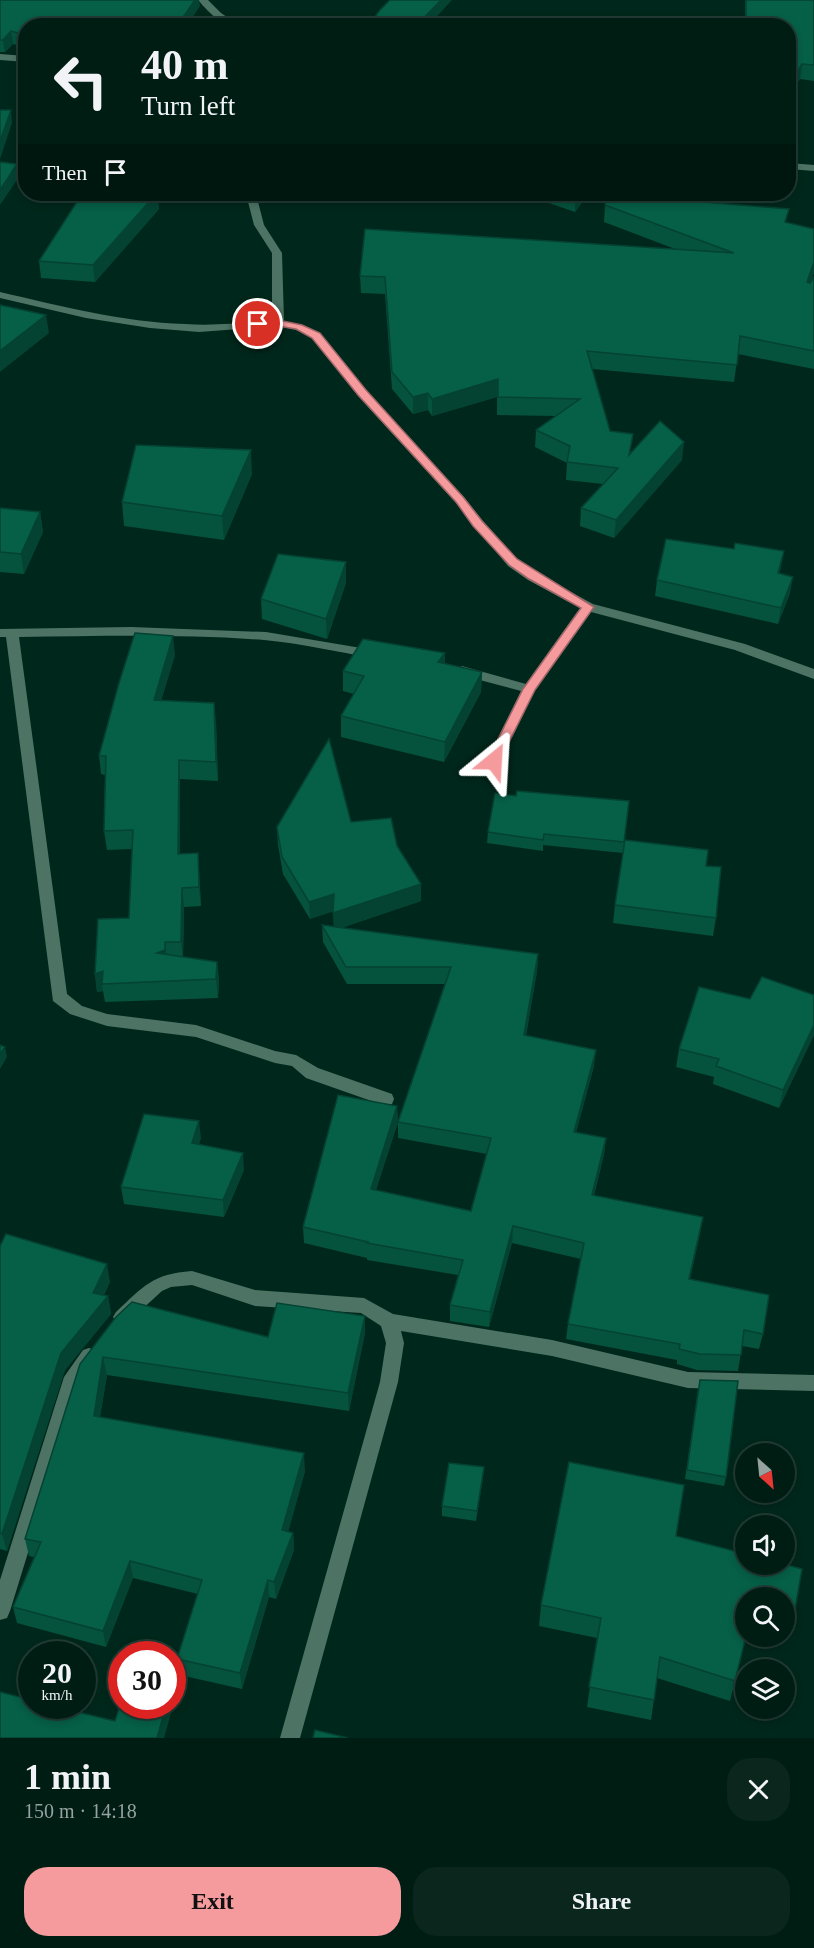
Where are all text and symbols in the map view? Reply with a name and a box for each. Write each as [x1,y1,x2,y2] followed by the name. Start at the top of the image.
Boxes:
[42,42,120,120] icon: left
[141,42,229,88] text: 40 m
[141,91,235,121] text: Turn left
[99,156,132,189] icon: arrive
[42,160,87,185] text: Then
[232,298,283,349] pin
[241,307,274,340] icon: arrive
[462,729,526,793] position arrow
[735,1443,795,1503] north arrow
[735,1443,795,1719] map controls
[735,1515,795,1575] button: sound
[735,1587,795,1647] button: search
[108,1641,186,1719] speed limit sign: 30
[42,1656,72,1689] text: 20
[735,1659,795,1719] button: layers
[42,1687,72,1703] text: km/h
[24,1757,111,1797] text: 1 min
[727,1758,790,1821] button: close
[24,1800,137,1822] text: 150 m · 14:18
[24,1867,401,1936] button: Exit
[413,1867,790,1936] button: Share

